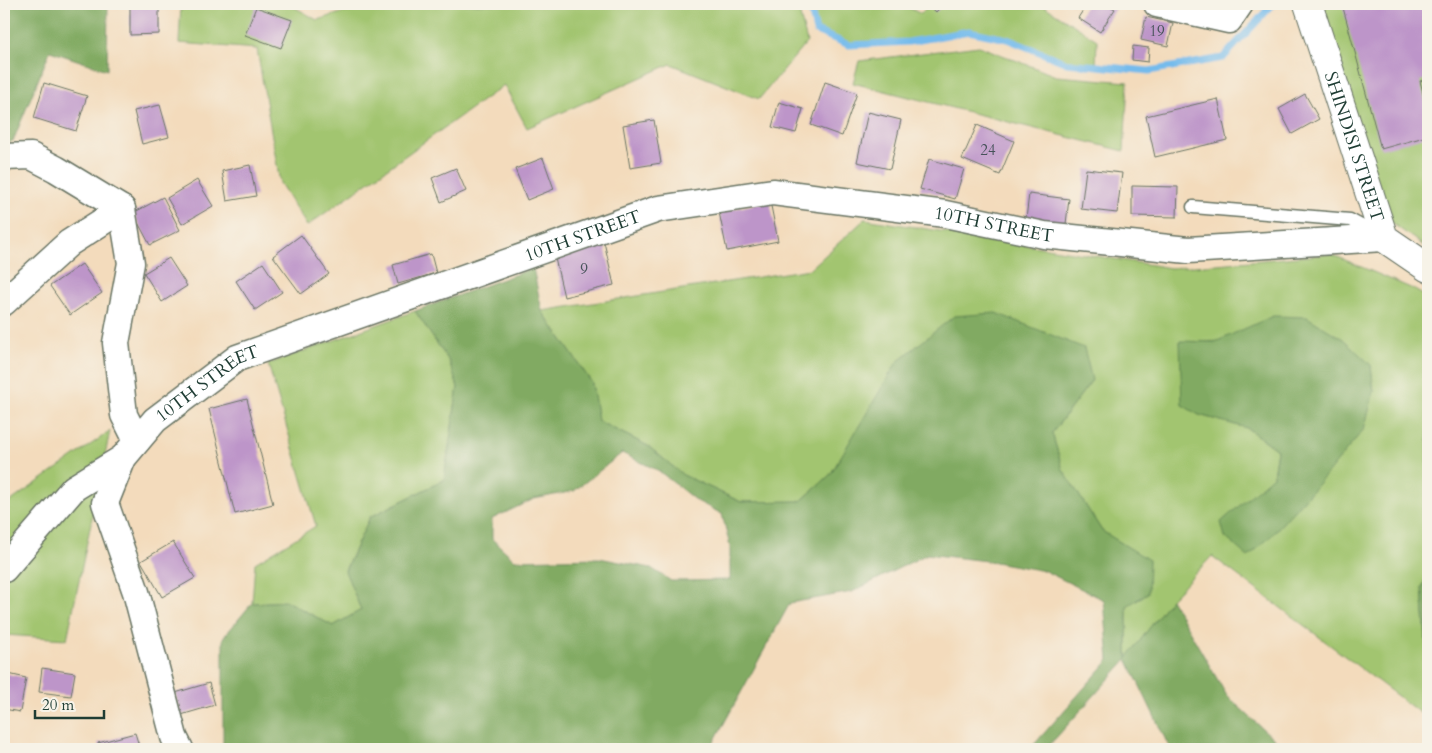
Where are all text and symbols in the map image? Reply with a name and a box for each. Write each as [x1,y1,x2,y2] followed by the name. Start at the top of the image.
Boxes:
[1149,21,1165,41] house number: 19
[1318,69,1390,225] street label: SHINDISI STREET
[980,140,996,160] house number: 24
[933,201,1055,249] street label: 10TH STREET
[521,204,644,268] street label: 10TH STREET
[580,259,588,279] house number: 9
[151,339,262,428] street label: 10TH STREET
[35,688,104,720] scale bar
[42,695,74,715] text: 20 m

